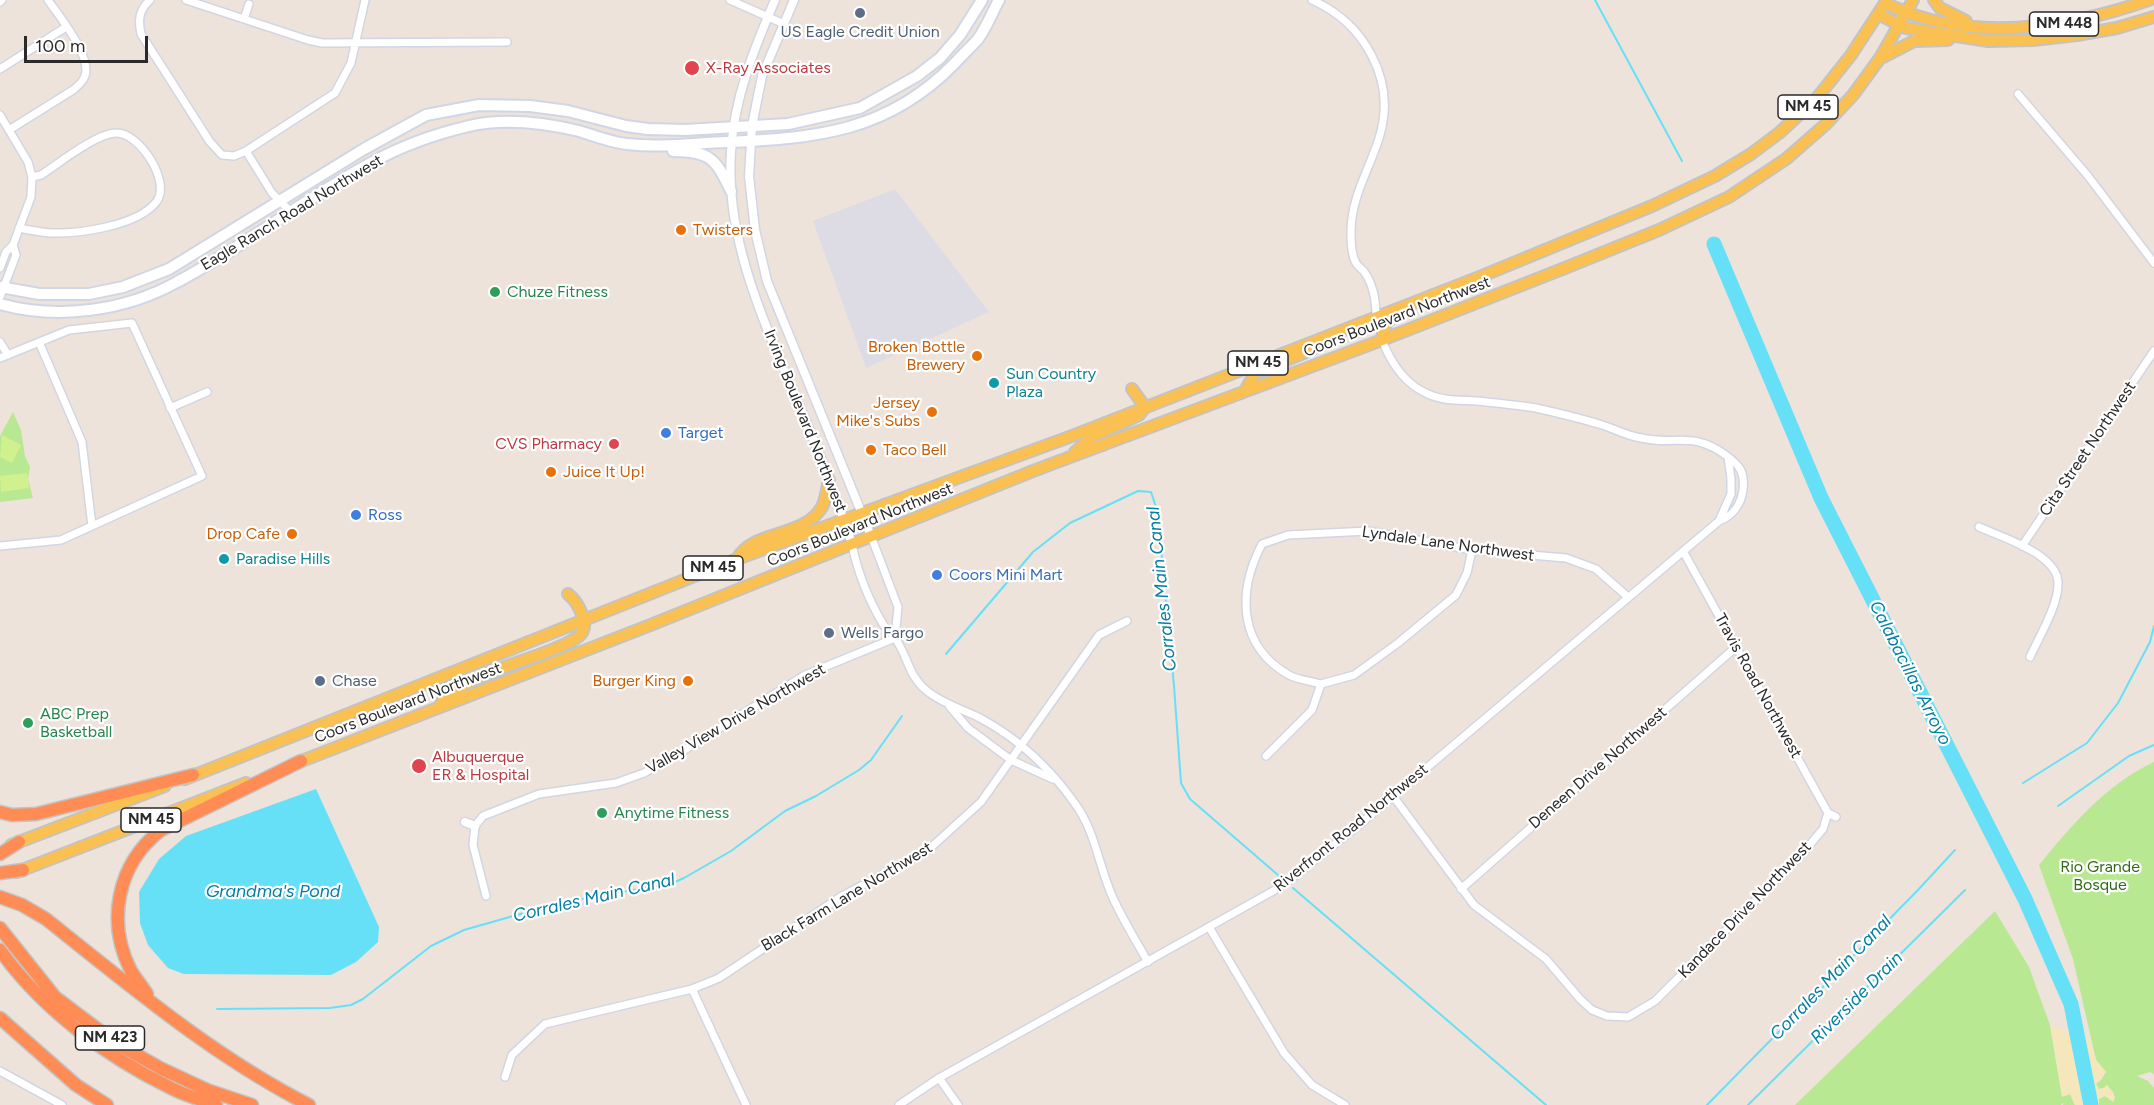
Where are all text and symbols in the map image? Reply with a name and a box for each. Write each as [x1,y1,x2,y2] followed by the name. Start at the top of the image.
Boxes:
[853,6,867,20] marker: US Eagle Credit Union
[2030,12,2098,36] road number: NM 448
[780,22,940,42] place label: US Eagle Credit Union
[27,24,152,62] scale bar
[35,35,85,57] text: 100 m
[706,58,831,78] place label: X-Ray Associates
[683,59,701,77] marker: X-Ray Associates
[1778,95,1838,119] road number: NM 45
[197,151,387,275] street label: Eagle Ranch Road Northwest
[693,220,753,240] place label: Twisters
[674,223,688,237] marker: Twisters
[1301,272,1493,362] street label: Coors Boulevard Northwest
[507,282,608,302] place label: Chuze Fitness
[488,285,502,299] marker: Chuze Fitness
[759,327,851,515] street label: Irving Boulevard Northwest
[868,337,965,375] place label: Broken Bottle Brewery
[970,349,984,363] marker: Broken Bottle Brewery
[1228,351,1288,375] road number: NM 45
[1006,364,1096,402] place label: Sun Country Plaza
[987,376,1001,390] marker: Sun Country Plaza
[2036,378,2140,520] street label: Cita Street Northwest
[836,393,920,431] place label: Jersey Mike's Subs
[925,405,939,419] marker: Jersey Mike's Subs
[678,423,724,443] place label: Target
[659,426,673,440] marker: Target
[495,434,602,454] place label: CVS Pharmacy
[607,437,621,451] marker: CVS Pharmacy
[883,440,946,460] place label: Taco Bell
[864,443,878,457] marker: Taco Bell
[563,462,645,482] place label: Juice It Up!
[544,465,558,479] marker: Juice It Up!
[764,479,956,571] street label: Coors Boulevard Northwest
[368,505,402,525] place label: Ross
[1143,505,1181,673] water label: Corrales Main Canal
[349,508,363,522] marker: Ross
[1361,522,1535,566] street label: Lyndale Lane Northwest
[207,524,280,544] place label: Drop Cafe
[285,527,299,541] marker: Drop Cafe
[236,549,330,569] place label: Paradise Hills
[217,552,231,566] marker: Paradise Hills
[683,556,743,580] road number: NM 45
[949,565,1063,585] place label: Coors Mini Mart
[930,568,944,582] marker: Coors Mini Mart
[1864,597,1956,749] water label: Calabacillas Arroyo
[1710,610,1806,762] street label: Travis Road Northwest
[841,623,924,643] place label: Wells Fargo
[822,626,836,640] marker: Wells Fargo
[312,658,504,748] street label: Coors Boulevard Northwest
[643,660,829,778] street label: Valley View Drive Northwest
[332,671,377,691] place label: Chase
[593,671,676,691] place label: Burger King
[313,674,327,688] marker: Chase
[681,674,695,688] marker: Burger King
[1525,703,1671,833] street label: Deneen Drive Northwest
[40,704,112,742] place label: ABC Prep Basketball
[21,716,35,730] marker: ABC Prep Basketball
[432,747,529,785] place label: Albuquerque ER & Hospital
[410,757,428,775] marker: Albuquerque ER & Hospital
[1270,760,1432,896] street label: Riverfront Road Northwest
[614,803,729,823] place label: Anytime Fitness
[595,806,609,820] marker: Anytime Fitness
[121,808,181,832] road number: NM 45
[1675,837,1815,983] street label: Kandace Drive Northwest
[758,838,936,956] street label: Black Farm Lane Northwest
[2060,857,2140,895] park label: Rio Grande Bosque
[511,869,677,927] water label: Corrales Main Canal
[206,881,340,903] water label: Grandma's Pond
[1766,911,1896,1045] water label: Corrales Main Canal
[1806,947,1908,1049] water label: Riverside Drain
[76,1026,144,1050] road number: NM 423

